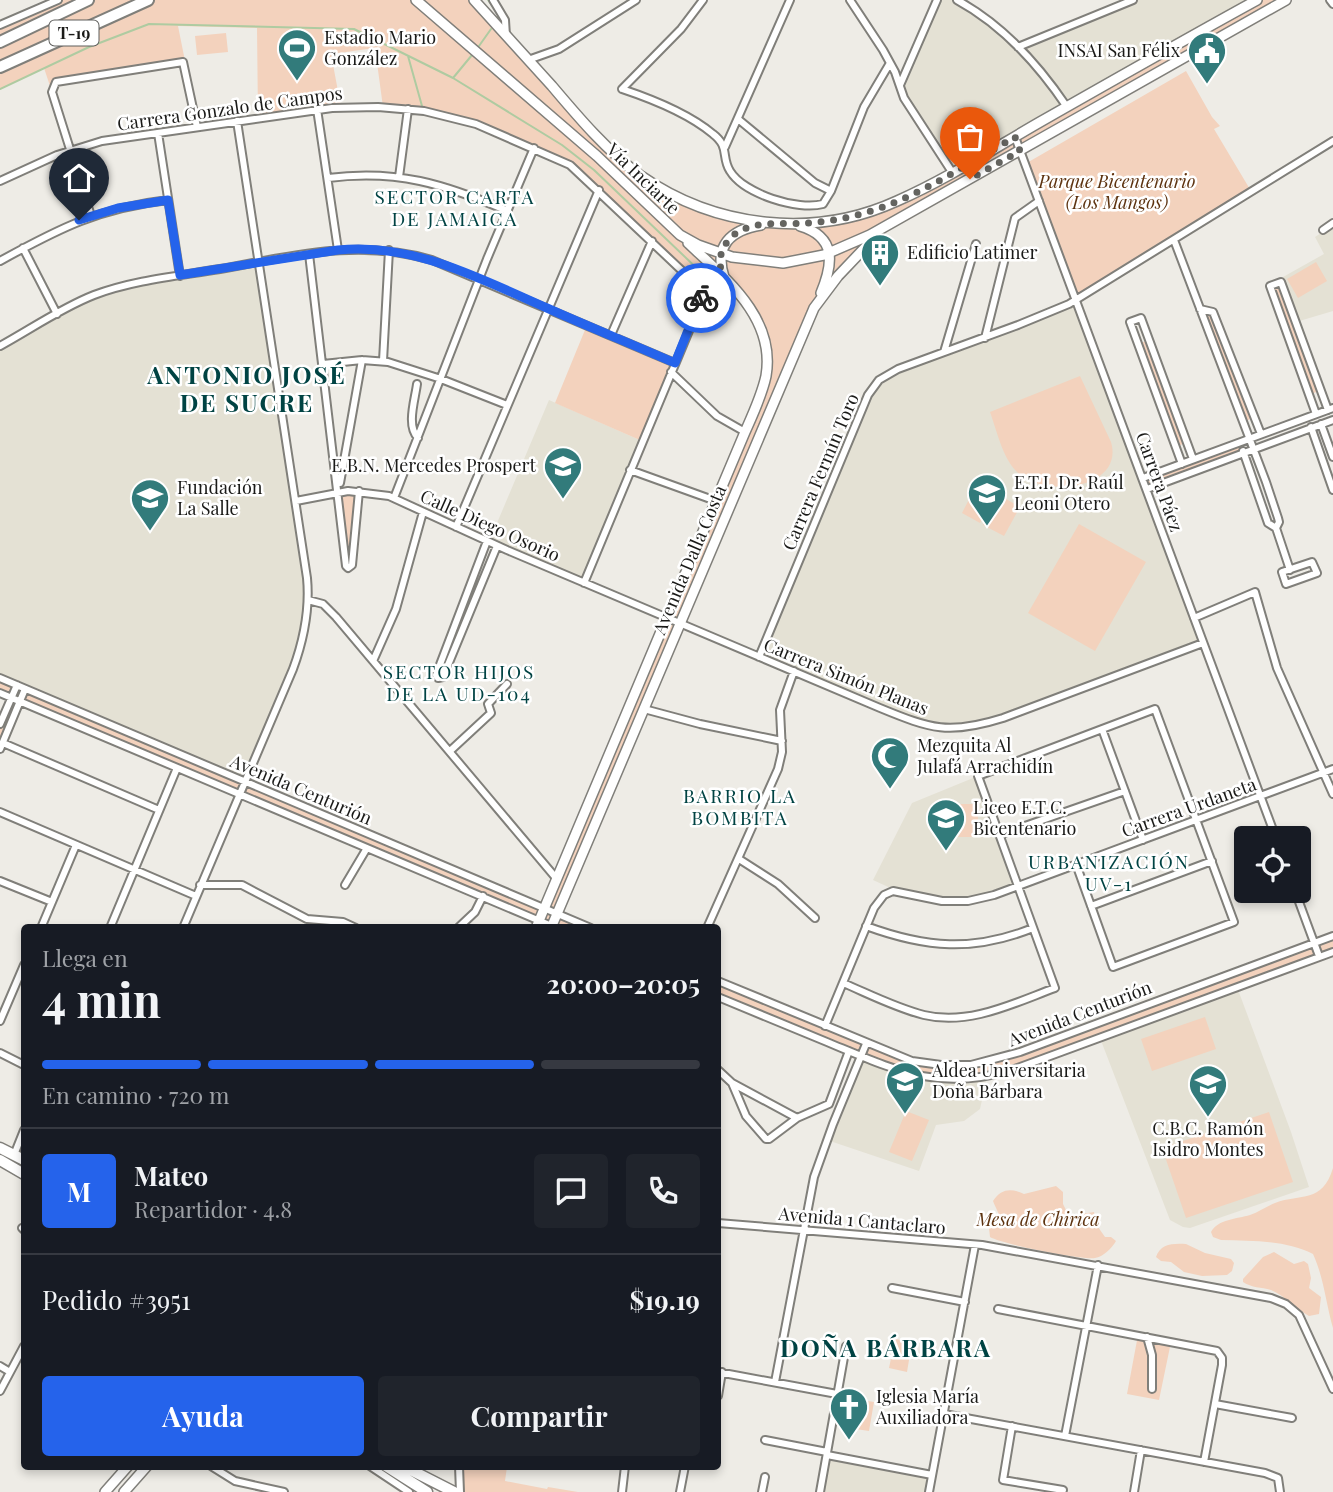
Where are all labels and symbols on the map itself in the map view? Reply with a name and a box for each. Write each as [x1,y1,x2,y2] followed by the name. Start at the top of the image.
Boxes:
[50,20,98,46] road number: T-19
[324,25,436,70] place label: Estadio Mario González
[276,27,318,82] sports icon: Estadio Mario González
[1186,30,1228,85] public building icon: INSAI San Félix
[1057,38,1181,62] place label: INSAI San Félix
[116,80,344,136] street label: Carrera Gonzalo de Campos
[940,107,1000,179] pin
[601,137,686,219] street label: Vía Inciarte
[49,148,109,220] pin
[1037,169,1196,214] park label: Parque Bicentenario (Los Mangos)
[374,183,536,231] district label: SECTOR CARTA DE JAMAICA
[859,232,901,287] building icon: Edificio Latimer
[907,240,1038,264] place label: Edificio Latimer
[666,263,736,333] courier
[146,358,347,418] district label: ANTONIO JOSÉ DE SUCRE
[776,389,864,554] street label: Carrera Fermín Toro
[1131,428,1189,535] street label: Carrera Páez
[542,445,584,500] school or university icon: E.B.N. Mercedes Prospert
[331,453,537,477] place label: E.B.N. Mercedes Prospert
[1014,470,1124,515] place label: E.T.I. Dr. Raúl Leoni Otero
[966,472,1008,527] school or university icon: E.T.I. Dr. Raúl Leoni Otero
[177,475,263,520] place label: Fundación La Salle
[129,477,171,532] school or university icon: Fundación La Salle
[646,481,731,639] street label: Avenida Dalla Costa
[417,484,564,567] street label: Calle Diego Osorio
[760,632,932,720] street label: Carrera Simón Planas
[383,658,535,706] district label: SECTOR HIJOS DE LA UD-104
[916,733,1053,778] place label: Mezquita Al Julafá Arrachidín
[869,735,911,790] mosque icon: Mezquita Al Julafá Arrachidín
[226,748,376,830] street label: Avenida Centurión
[1118,772,1259,843] street label: Carrera Urdaneta
[683,782,797,830] district label: BARRIO LA BOMBITA
[973,795,1076,840] place label: Liceo E.T.C. Bicentenario
[925,797,967,852] school or university icon: Liceo E.T.C. Bicentenario
[1028,848,1190,896] district label: URBANIZACIÓN UV-1
[1004,975,1155,1052] street label: Avenida Centurión
[931,1058,1086,1103] place label: Aldea Universitaria Doña Bárbara
[884,1060,926,1115] school or university icon: Aldea Universitaria Doña Bárbara
[1187,1063,1229,1118] school or university icon: C.B.C. Ramón Isidro Montes
[1152,1116,1264,1161] place label: C.B.C. Ramón Isidro Montes
[776,1201,947,1239] street label: Avenida 1 Cantaclaro
[975,1207,1100,1231] park label: Mesa de Chirica
[780,1331,992,1363] district label: DOÑA BÁRBARA
[875,1384,979,1429] place label: Iglesia María Auxiliadora
[828,1386,870,1441] church icon: Iglesia María Auxiliadora

